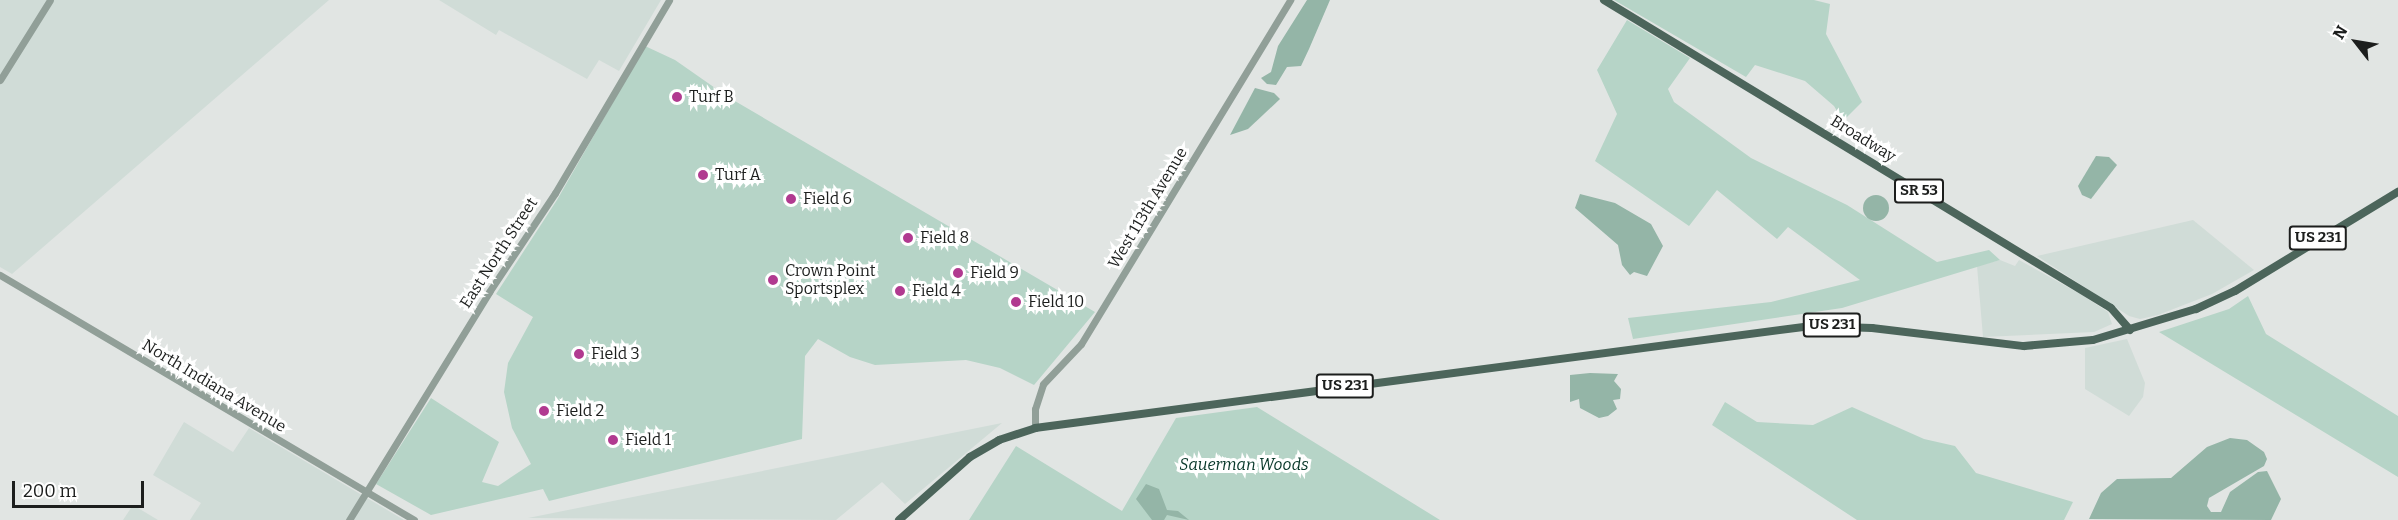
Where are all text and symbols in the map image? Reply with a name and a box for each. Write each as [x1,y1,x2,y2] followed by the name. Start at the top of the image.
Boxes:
[2326,12,2386,72] north arrow
[2329,22,2351,43] text: N
[689,87,734,107] place label: Turf B
[670,90,684,104] marker: Turf B
[1827,112,1899,166] street label: Broadway
[1104,144,1192,272] street label: West 113th Avenue
[715,165,761,185] place label: Turf A
[696,168,710,182] marker: Turf A
[1894,179,1944,203] road number: SR 53
[803,189,852,209] place label: Field 6
[784,192,798,206] marker: Field 6
[456,194,542,312] street label: East North Street
[2288,226,2348,250] road number: US 231
[920,228,969,248] place label: Field 8
[901,231,915,245] marker: Field 8
[785,261,876,299] place label: Crown Point Sportsplex
[970,263,1019,283] place label: Field 9
[951,266,965,280] marker: Field 9
[766,273,780,287] marker: Crown Point Sportsplex
[912,281,961,301] place label: Field 4
[893,284,907,298] marker: Field 4
[1028,292,1084,312] place label: Field 10
[1009,295,1023,309] marker: Field 10
[1802,313,1862,337] road number: US 231
[139,335,289,437] street label: North Indiana Avenue
[591,344,640,364] place label: Field 3
[572,347,586,361] marker: Field 3
[1315,374,1375,398] road number: US 231
[556,401,604,421] place label: Field 2
[537,404,551,418] marker: Field 2
[625,430,671,450] place label: Field 1
[606,433,620,447] marker: Field 1
[1179,455,1309,475] park label: Sauerman Woods
[15,469,147,507] scale bar
[23,480,77,502] text: 200 m

